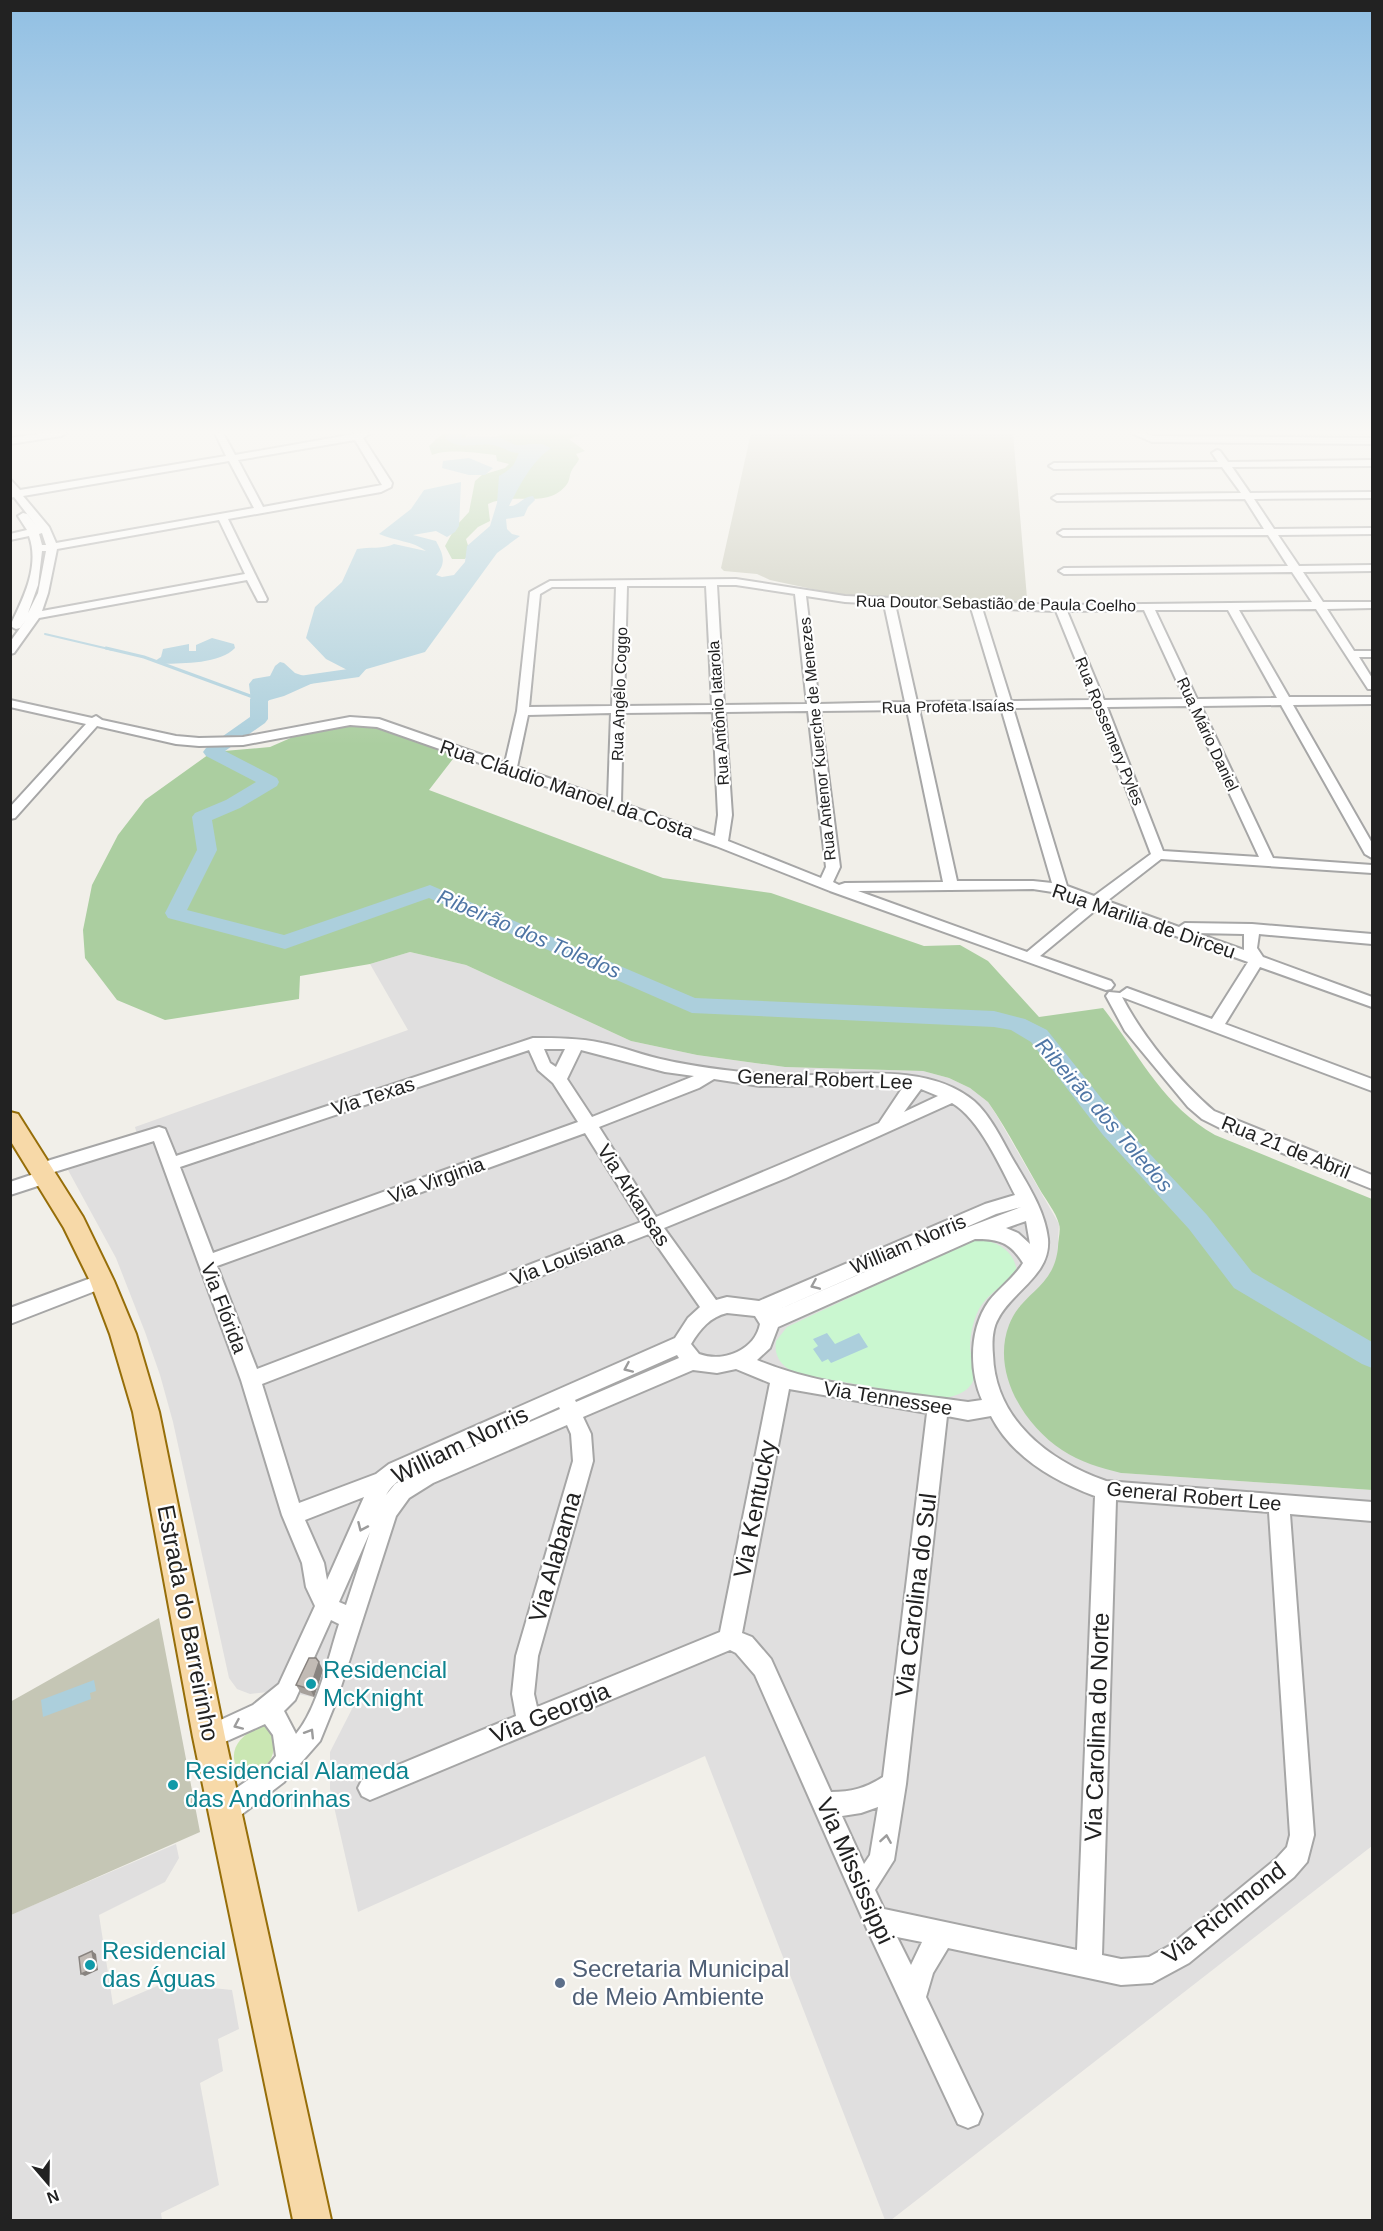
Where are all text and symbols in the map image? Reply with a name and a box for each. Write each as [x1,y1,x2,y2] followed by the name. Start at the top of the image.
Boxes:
[856,593,1136,614] street label: Rua Doutor Sebastião de Paula Coelho
[796,616,839,861] street label: Rua Antenor Kuerche de Menezes
[609,626,630,761] street label: Rua Angêlo Coggo
[705,640,732,786] street label: Rua Antônio Iatarola
[1072,655,1147,808] street label: Rua Rossemery Pyles
[1174,675,1241,794] street label: Rua Mário Daniel
[882,697,1014,716] street label: Rua Profeta Isaías
[437,735,698,843] street label: Rua Cláudio Manoel da Costa
[1050,879,1238,963] street label: Rua Marilia de Dirceu
[434,885,625,983] water label: Ribeirão dos Toledos
[1031,1033,1178,1197] water label: Ribeirão dos Toledos
[737,1065,913,1093] street label: General Robert Lee
[329,1072,417,1120] street label: Via Texas
[1218,1111,1354,1183] street label: Rua 21 de Abril
[593,1140,675,1250] street label: Via Arkansas
[385,1152,488,1208] street label: Via Virginia
[847,1210,969,1278] street label: William Norris
[507,1226,628,1290] street label: Via Louisiana
[197,1260,252,1357] street label: Via Flórida
[811,1277,822,1289] one-way arrow
[624,1360,635,1372] one-way arrow
[822,1377,954,1419] street label: Via Tennessee
[387,1400,532,1489] street label: William Norris
[728,1438,781,1580] street label: Via Kentucky
[1106,1477,1282,1515] street label: General Robert Lee
[523,1488,586,1625] street label: Via Alabama
[890,1492,941,1698] street label: Via Carolina do Sul
[152,1502,225,1743] street label: Estrada do Barreirinho
[357,1520,369,1531] one-way arrow
[1079,1612,1114,1842] street label: Via Carolina do Norte
[323,1656,447,1711] place label: Residencial McKnight
[486,1676,614,1749] street label: Via Georgia
[304,1677,318,1691] marker: Residencial McKnight
[234,1717,245,1729] one-way arrow
[303,1729,315,1739] one-way arrow
[185,1757,410,1812] place label: Residencial Alameda das Andorinhas
[166,1778,180,1792] marker: Residencial Alameda das Andorinhas
[811,1794,900,1948] street label: Via Mississippi
[879,1835,891,1844] one-way arrow
[1157,1856,1291,1969] street label: Via Richmond
[102,1937,226,1992] place label: Residencial das Águas
[572,1955,789,2010] place label: Secretaria Municipal de Meio Ambiente
[83,1958,97,1972] marker: Residencial das Águas
[553,1976,567,1990] marker: Secretaria Municipal de Meio Ambiente
[18,2153,78,2213] north arrow
[45,2187,61,2207] text: N

